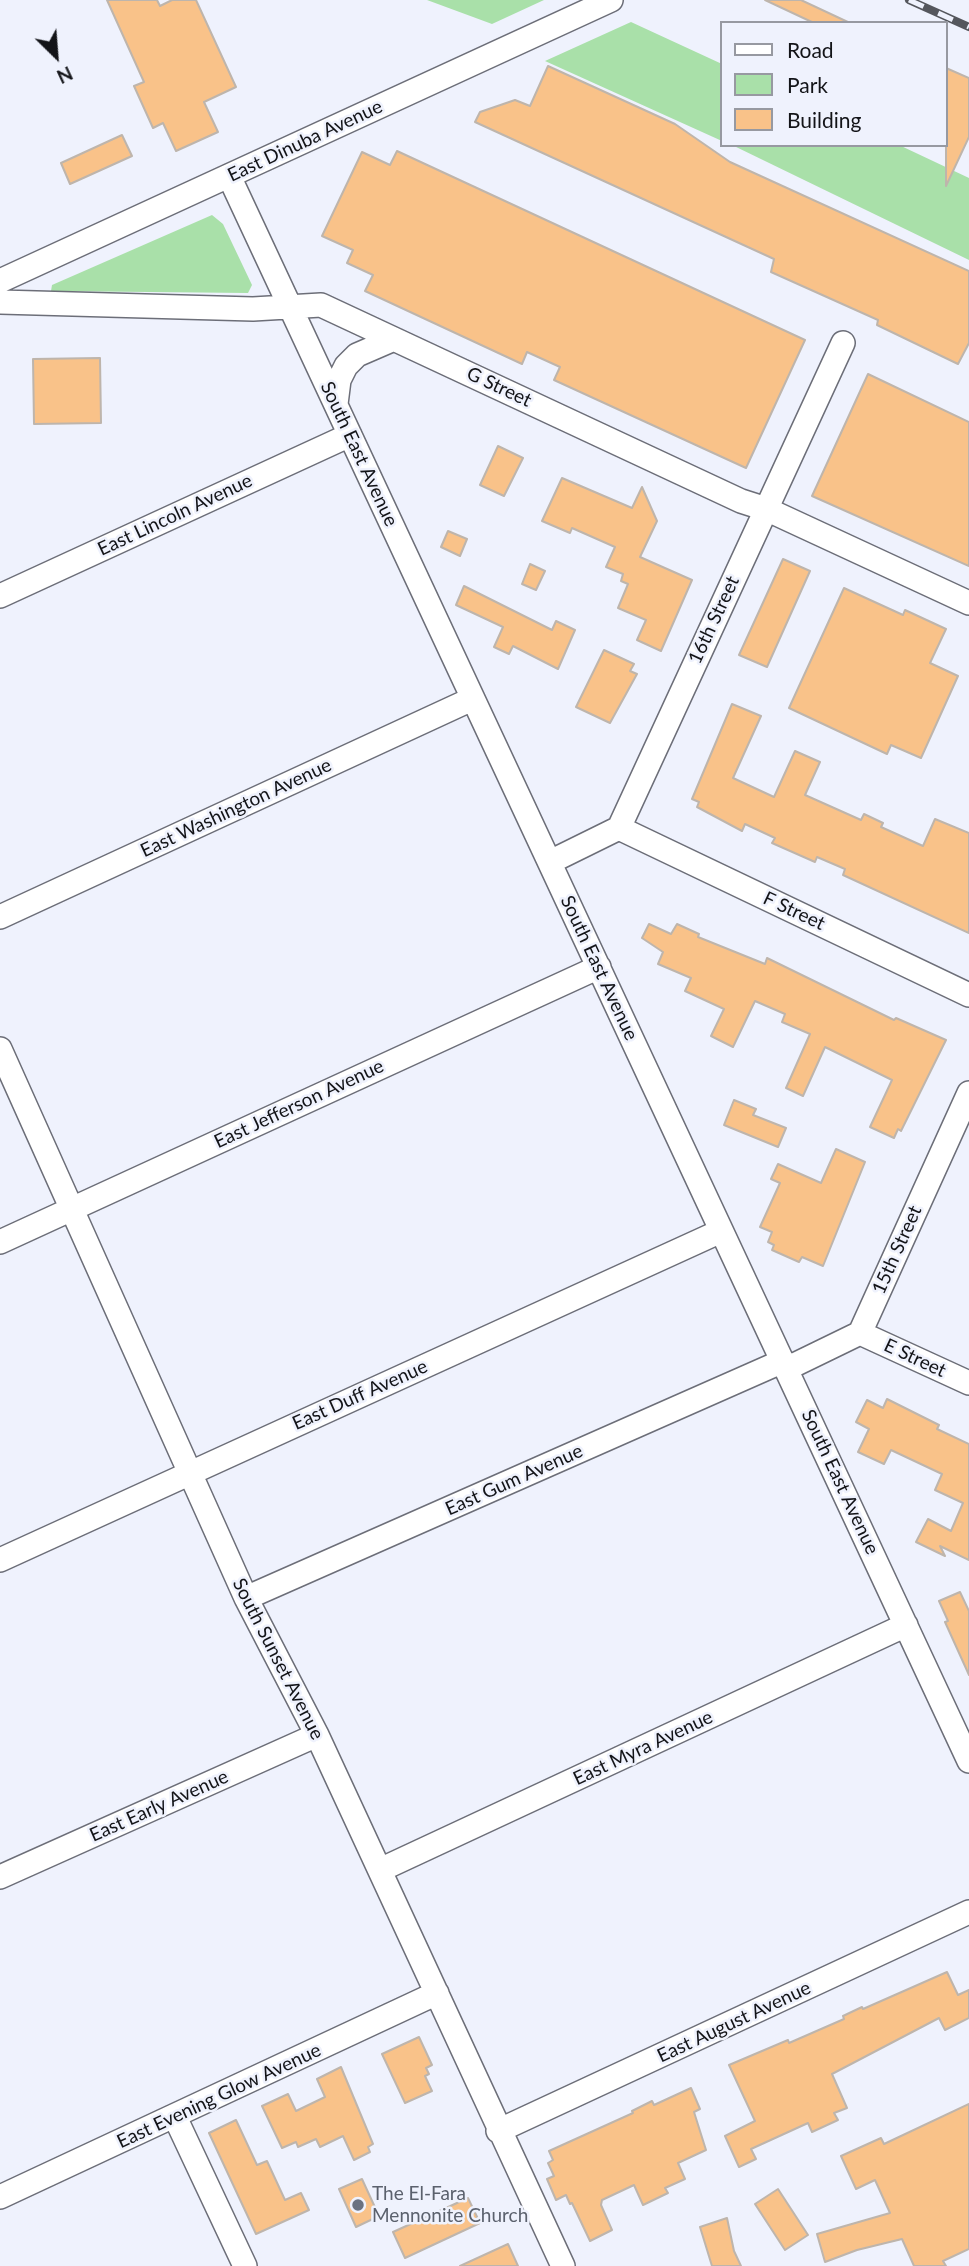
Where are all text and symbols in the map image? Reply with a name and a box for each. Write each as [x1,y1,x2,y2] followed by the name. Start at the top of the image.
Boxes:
[21,21,91,91] north arrow
[720,21,948,147] legend
[787,37,834,62] text: Road
[54,62,77,89] text: N
[787,72,828,97] text: Park
[224,95,386,187] street label: East Dinuba Avenue
[787,107,862,132] text: Building
[463,362,535,412] street label: G Street
[315,378,403,530] street label: South East Avenue
[94,469,256,561] street label: East Lincoln Avenue
[684,572,744,668] street label: 16th Street
[137,754,335,862] street label: East Washington Avenue
[759,887,829,935] street label: F Street
[555,892,643,1044] street label: South East Avenue
[211,1055,387,1153] street label: East Jefferson Avenue
[867,1202,927,1298] street label: 15th Street
[880,1334,950,1382] street label: E Street
[289,1355,431,1435] street label: East Duff Avenue
[796,1406,884,1558] street label: South East Avenue
[442,1440,586,1520] street label: East Gum Avenue
[227,1575,329,1743] street label: South Sunset Avenue
[570,1706,716,1790] street label: East Myra Avenue
[86,1765,232,1847] street label: East Early Avenue
[654,1976,814,2068] street label: East August Avenue
[113,2039,325,2153] street label: East Evening Glow Avenue
[372,2183,528,2227] place label: The El-Fara Mennonite Church
[350,2197,366,2213] marker: The El-Fara Mennonite Church

